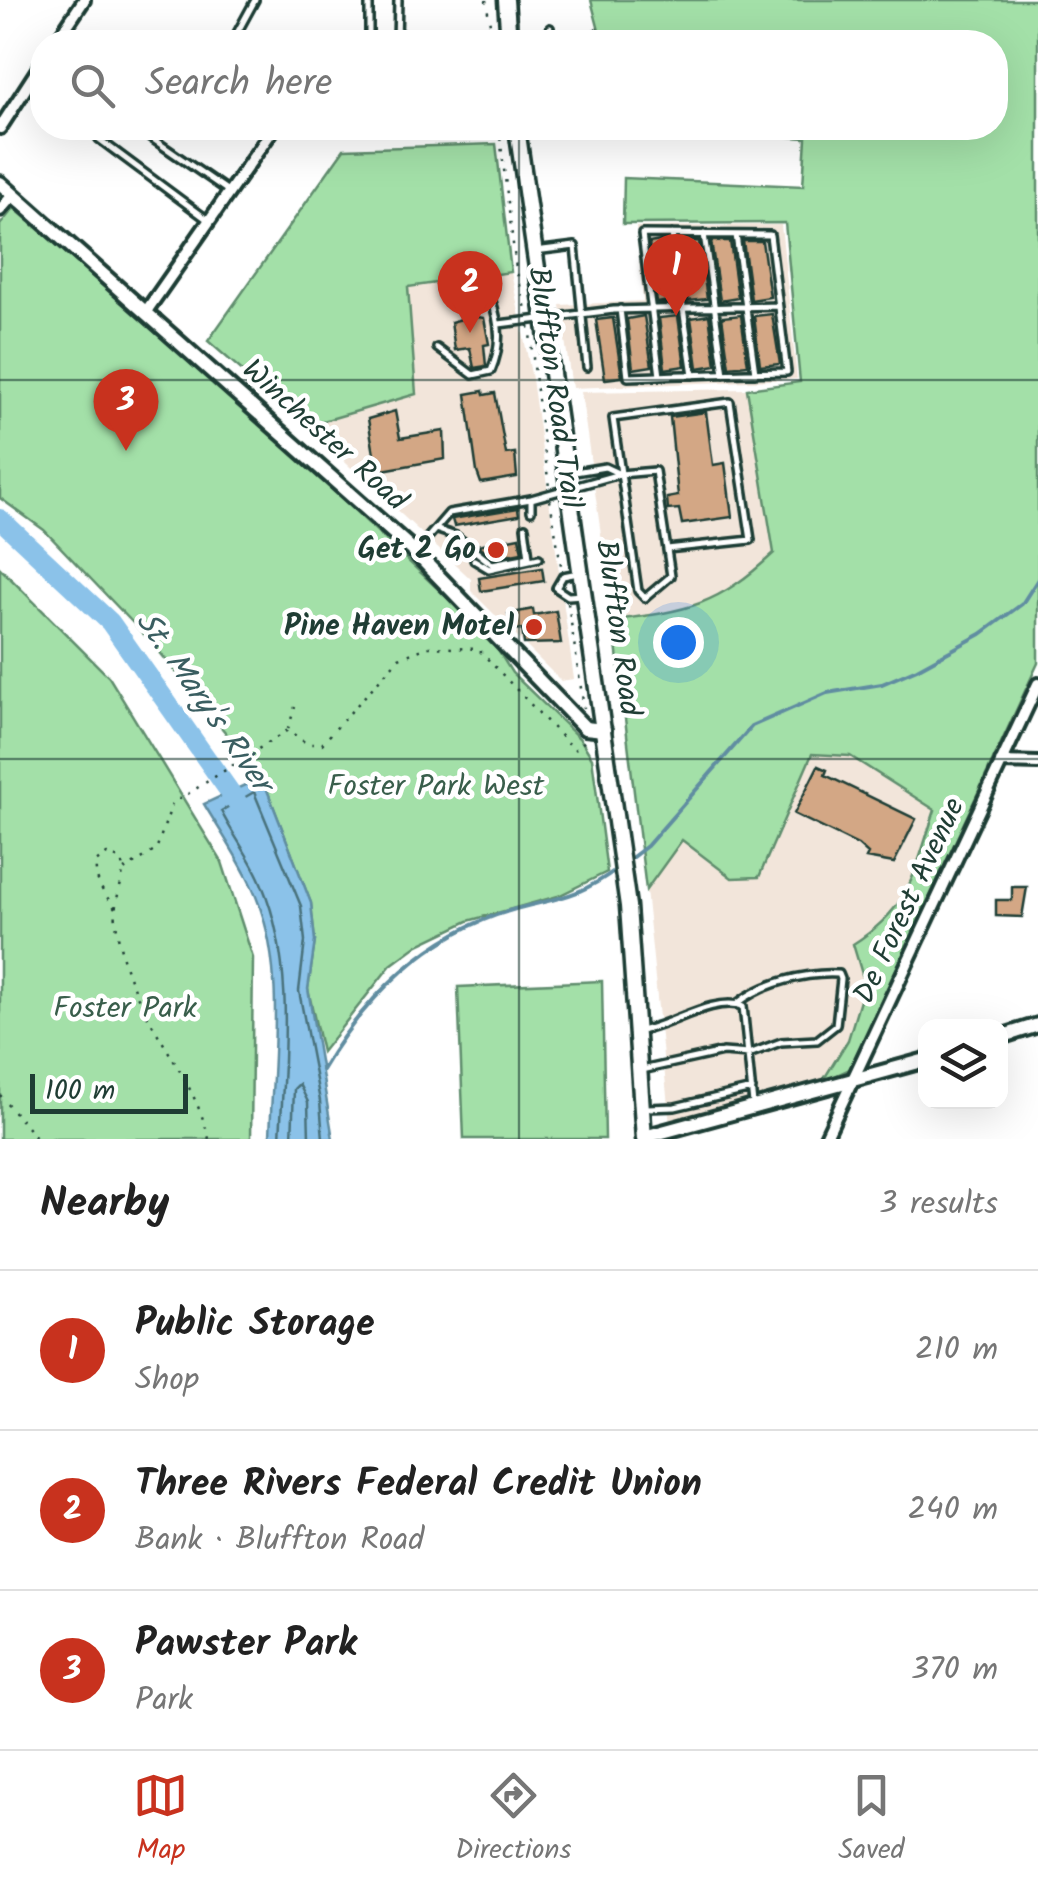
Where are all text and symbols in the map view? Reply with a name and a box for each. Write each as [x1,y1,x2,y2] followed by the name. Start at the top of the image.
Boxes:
[30,30,1008,140] search box
[145,55,332,115] text: Search here
[65,58,120,113] icon: search
[644,234,708,316] pin: 1
[438,250,502,333] pin: 2
[513,264,595,512] street label: Bluffton Road Trail
[230,348,419,525] street label: Winchester Road
[94,368,158,451] pin: 3
[358,526,476,574] place label: Get 2 Go
[581,537,653,720] street label: Bluffton Road
[485,539,507,561] marker: Get 2 Go
[121,601,288,809] water label: St. Mary's River
[284,603,514,651] place label: Pine Haven Motel
[523,616,545,638] marker: Pine Haven Motel
[653,617,704,668] your location
[328,763,545,811] park label: Foster Park West
[841,790,979,1012] street label: De Forest Avenue
[53,985,198,1033] park label: Foster Park
[918,1019,1008,1109] map controls
[918,1019,1008,1109] button: layers
[30,1069,188,1114] scale bar
[45,1069,115,1114] text: 100 m
[40,1171,169,1238] text: Nearby
[879,1179,998,1230] text: 3 results
[135,1295,374,1355] text: Public Storage
[68,1325,77,1376] text: 1
[915,1325,998,1376] text: 210 m
[135,1355,199,1406] text: Shop
[135,1455,702,1515] text: Three Rivers Federal Credit Union
[63,1485,82,1536] text: 2
[907,1485,998,1536] text: 240 m
[135,1515,424,1566] text: Bank · Bluffton Road
[135,1615,357,1675] text: Pawster Park
[64,1645,81,1696] text: 3
[911,1645,998,1696] text: 370 m
[135,1675,193,1726] text: Park
[133,1768,188,1873] tab: Map
[455,1768,571,1873] tab: Directions
[838,1768,905,1873] tab: Saved

